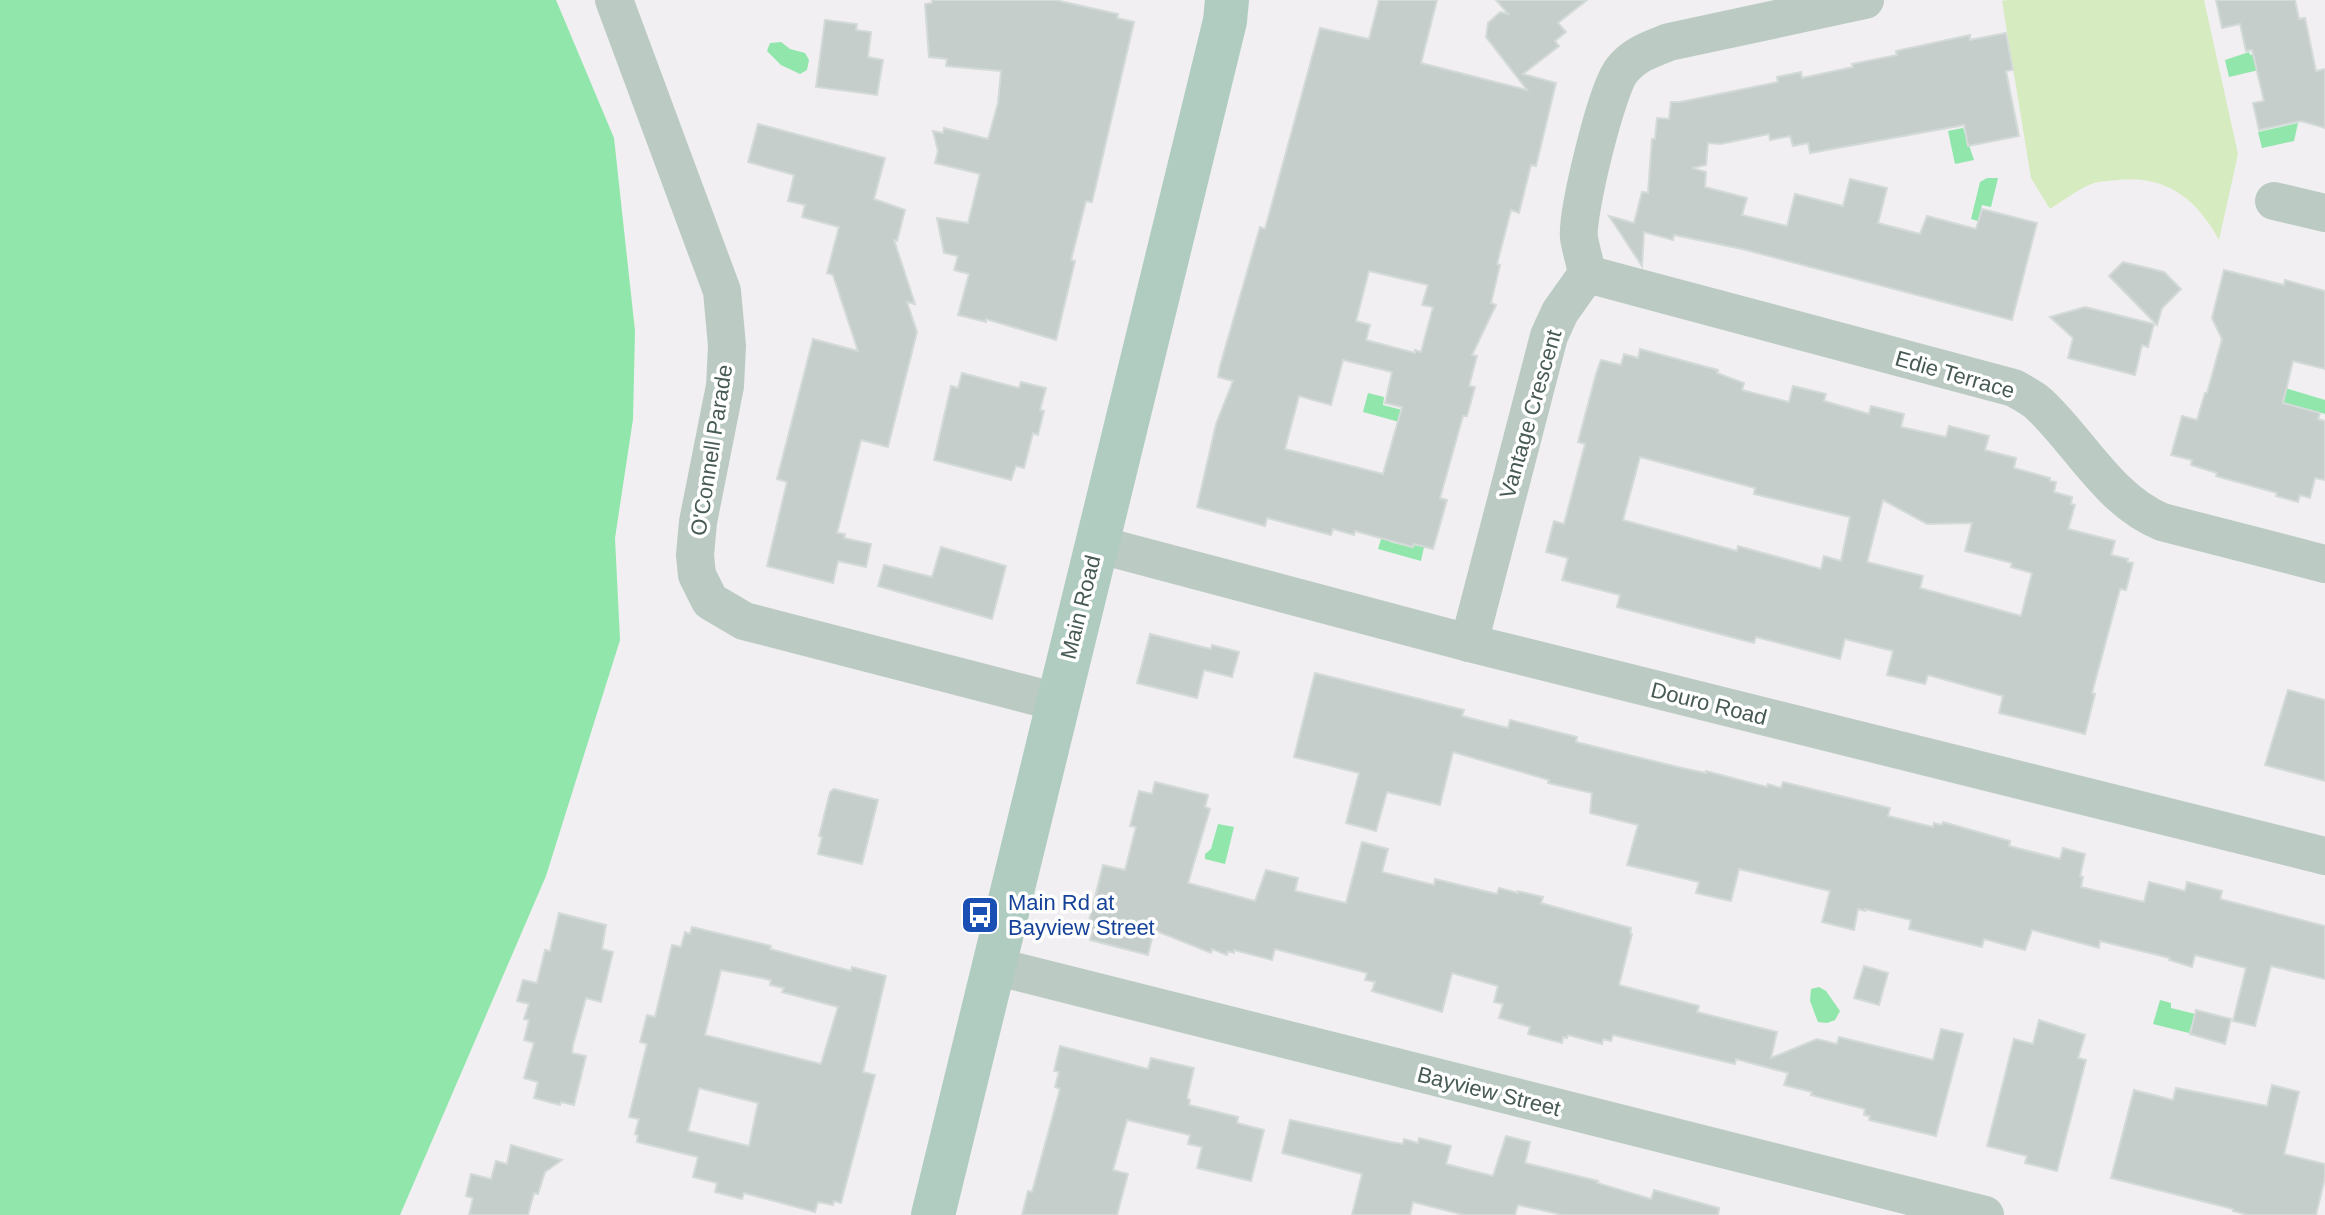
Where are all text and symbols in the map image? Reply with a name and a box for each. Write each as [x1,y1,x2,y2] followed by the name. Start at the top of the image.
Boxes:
[1494,327,1567,501] street label: Vantage Crescent
[1892,345,2017,403] street label: Edie Terrace
[686,363,737,537] street label: O'Connell Parade
[1055,552,1105,662] street label: Main Road
[1648,677,1769,730] street label: Douro Road
[1008,890,1155,940] place label: Main Rd at Bayview Street
[959,894,1001,936] bus stop icon: Main Rd at Bayview Street
[1415,1062,1563,1121] street label: Bayview Street

